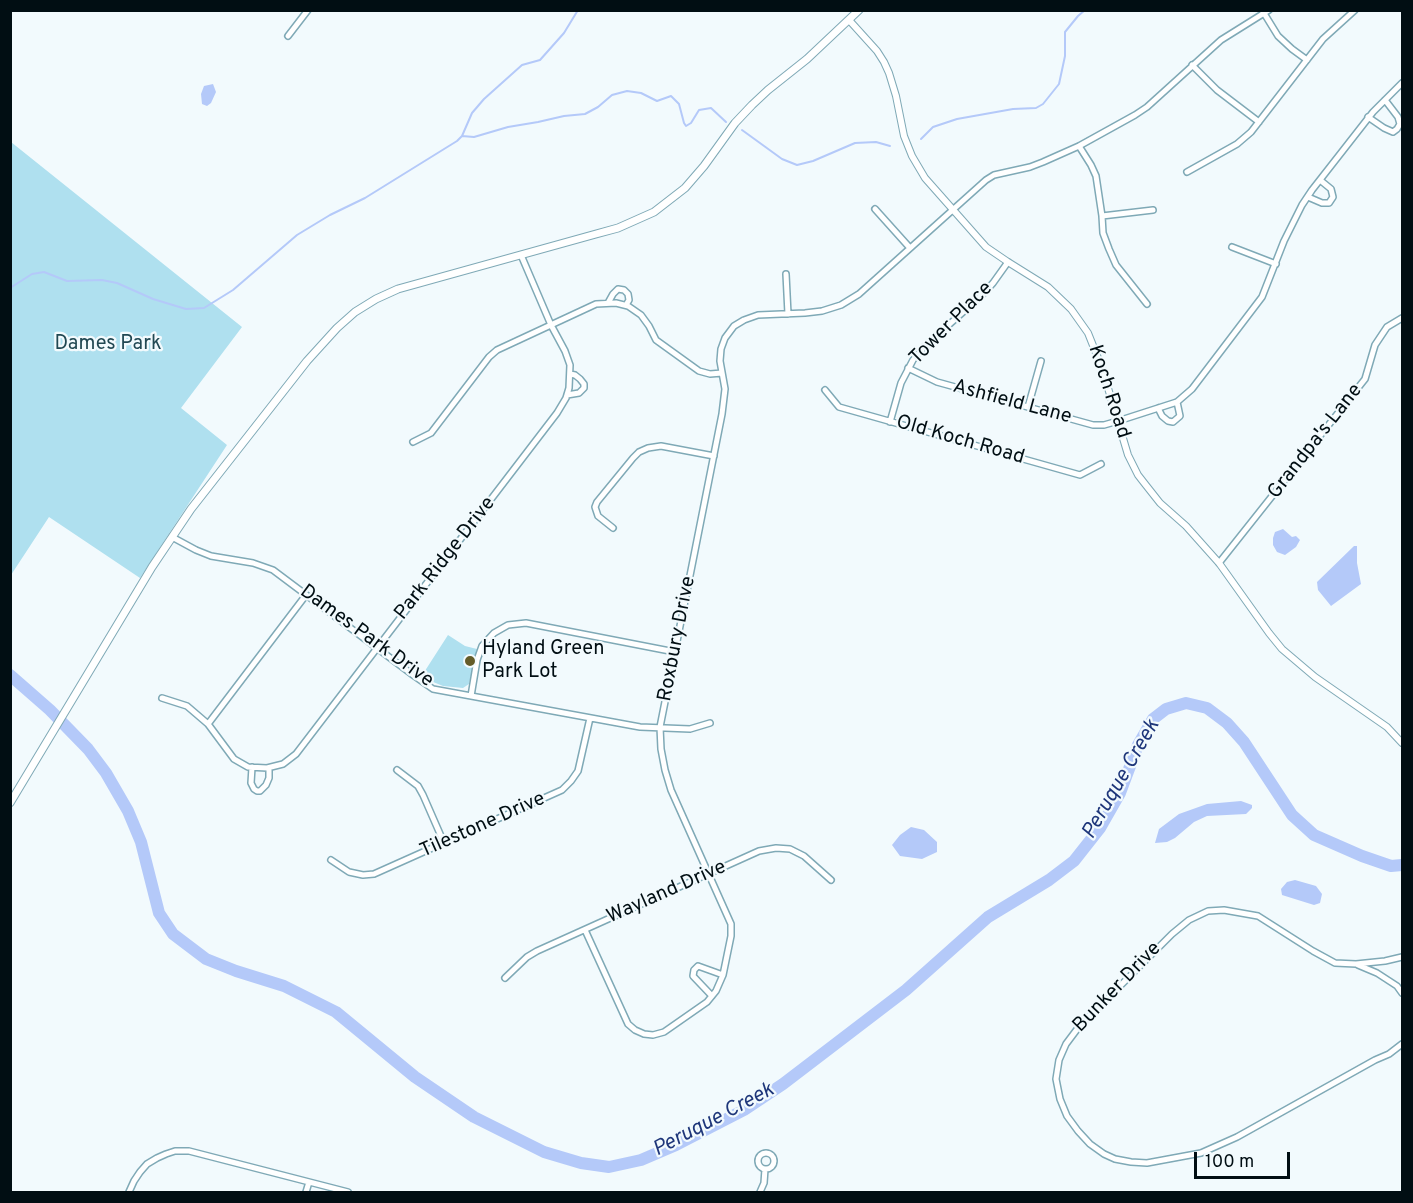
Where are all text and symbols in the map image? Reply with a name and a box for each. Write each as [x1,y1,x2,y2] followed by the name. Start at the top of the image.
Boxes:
[905,277,999,371] street label: Tower Place
[54,333,162,357] park label: Dames Park
[1082,342,1134,442] street label: Koch Road
[950,376,1074,430] street label: Ashfield Lane
[1264,380,1368,504] street label: Grandpa's Lane
[893,411,1027,471] street label: Old Koch Road
[390,493,502,625] street label: Park Ridge Drive
[654,574,702,704] street label: Roxbury Drive
[295,580,437,694] street label: Dames Park Drive
[482,638,604,685] place label: Hyland Green Park Lot
[463,654,477,668] marker: Hyland Green Park Lot
[1078,716,1166,844] water label: Peruque Creek
[417,788,549,864] street label: Tilestone Drive
[604,856,730,930] street label: Wayland Drive
[1069,938,1167,1038] street label: Bunker Drive
[649,1079,779,1163] water label: Peruque Creek
[1197,1140,1293,1178] scale bar
[1205,1151,1254,1174] text: 100 m

